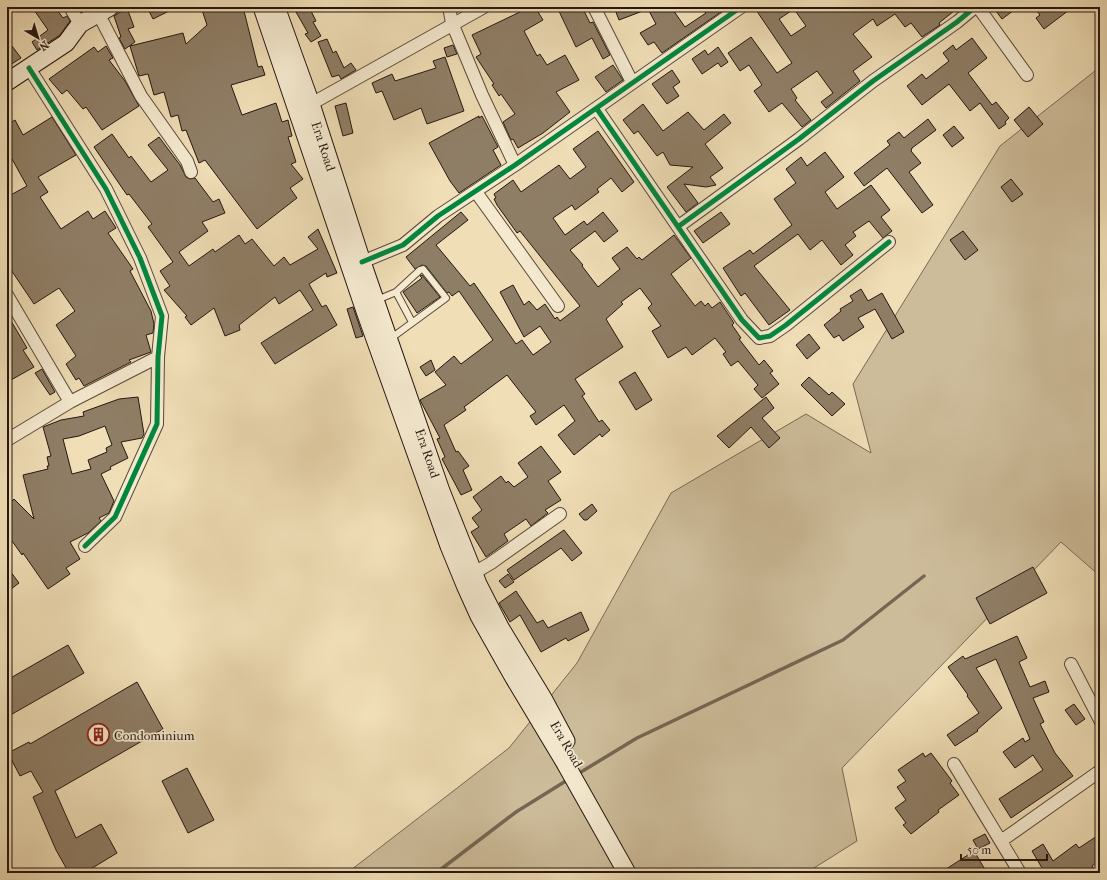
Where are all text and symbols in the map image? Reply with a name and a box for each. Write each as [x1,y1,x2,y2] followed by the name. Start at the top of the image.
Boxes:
[18,18,58,58] north arrow
[36,38,51,54] text: N
[308,119,339,174] street label: Era Road
[412,427,443,481] street label: Era Road
[547,718,586,771] street label: Era Road
[85,722,111,748] building icon: Condominium
[114,728,195,743] place label: Condominium
[961,836,1047,862] scale bar
[967,843,991,857] text: 50 m

